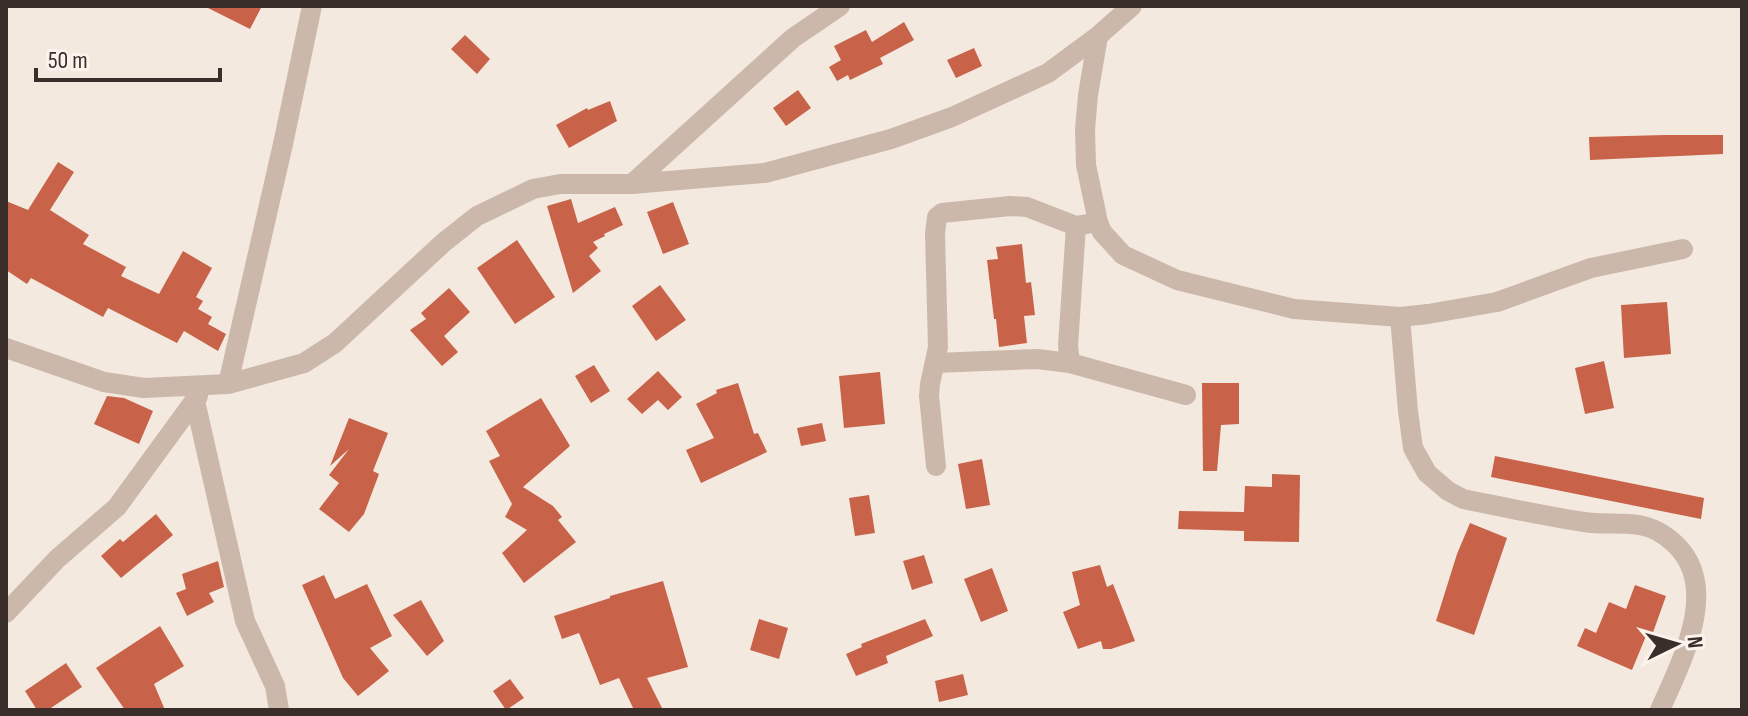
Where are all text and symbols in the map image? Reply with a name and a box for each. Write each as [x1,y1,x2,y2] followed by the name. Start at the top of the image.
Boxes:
[36,32,220,82] scale bar
[48,46,88,75] text: 50 m
[1636,604,1716,684] north arrow
[1680,635,1708,649] text: N

